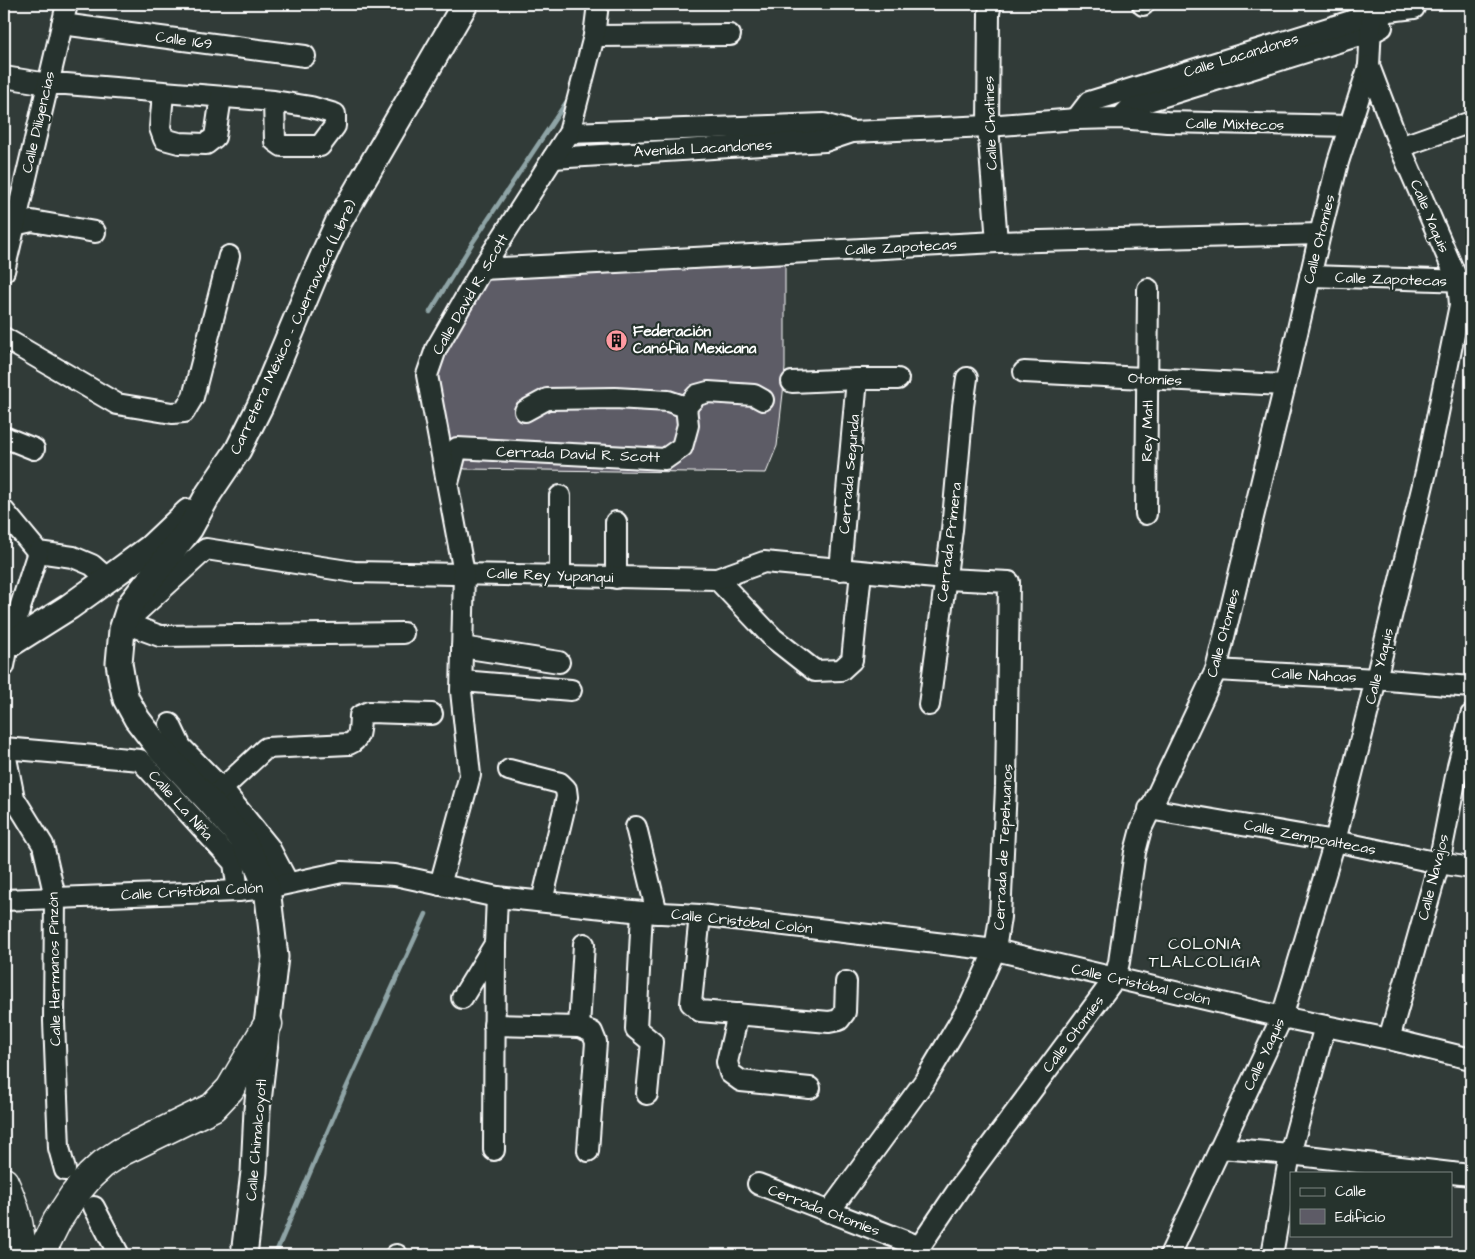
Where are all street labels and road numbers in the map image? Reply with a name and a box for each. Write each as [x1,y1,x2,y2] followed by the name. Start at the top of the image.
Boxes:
[154,26,214,55] street label: Calle 169
[1181,28,1302,83] street label: Calle Lacandones
[17,69,61,175] street label: Calle Diligencias
[978,75,1003,170] street label: Calle Chatines
[1186,113,1285,136] street label: Calle Mixtecos
[633,134,773,163] street label: Avenida Lacandones
[1405,176,1455,257] street label: Calle Yaquis
[1298,192,1341,286] street label: Calle Otomíes
[225,196,362,458] street label: Carretera México - Cuernavaca (Libre)
[427,230,514,359] street label: Calle David R. Scott
[844,234,958,261] street label: Calle Zapotecas
[1335,267,1448,292] street label: Calle Zapotecas
[1127,368,1183,391] street label: Otomíes
[1136,400,1160,462] street label: Rey Matl
[834,413,866,535] street label: Cerrada Segunda
[496,441,660,468] street label: Cerrada David R. Scott
[932,481,967,603] street label: Cerrada Primera
[486,563,614,589] street label: Calle Rey Yupanqui
[1202,586,1246,680] street label: Calle Otomíes
[1360,625,1399,706] street label: Calle Yaquis
[1271,663,1358,688] street label: Calle Nahoas
[989,763,1018,931] street label: Cerrada de Tepehuanos
[143,766,218,845] street label: Calle La Niña
[1242,814,1378,861] street label: Calle Zempoaltecas
[1413,831,1454,922] street label: Calle Navajos
[121,877,264,906] street label: Calle Cristóbal Colón
[43,891,66,1046] street label: Calle Hermanos Pinzón
[670,904,814,939] street label: Calle Cristóbal Colón
[1069,958,1213,1011] street label: Calle Cristóbal Colón
[1038,991,1110,1077] street label: Calle Otomíes
[1238,1014,1291,1094] street label: Calle Yaquis
[241,1078,273,1202] street label: Calle Chimalcoyotl
[765,1179,883,1242] street label: Cerrada Otomíes

